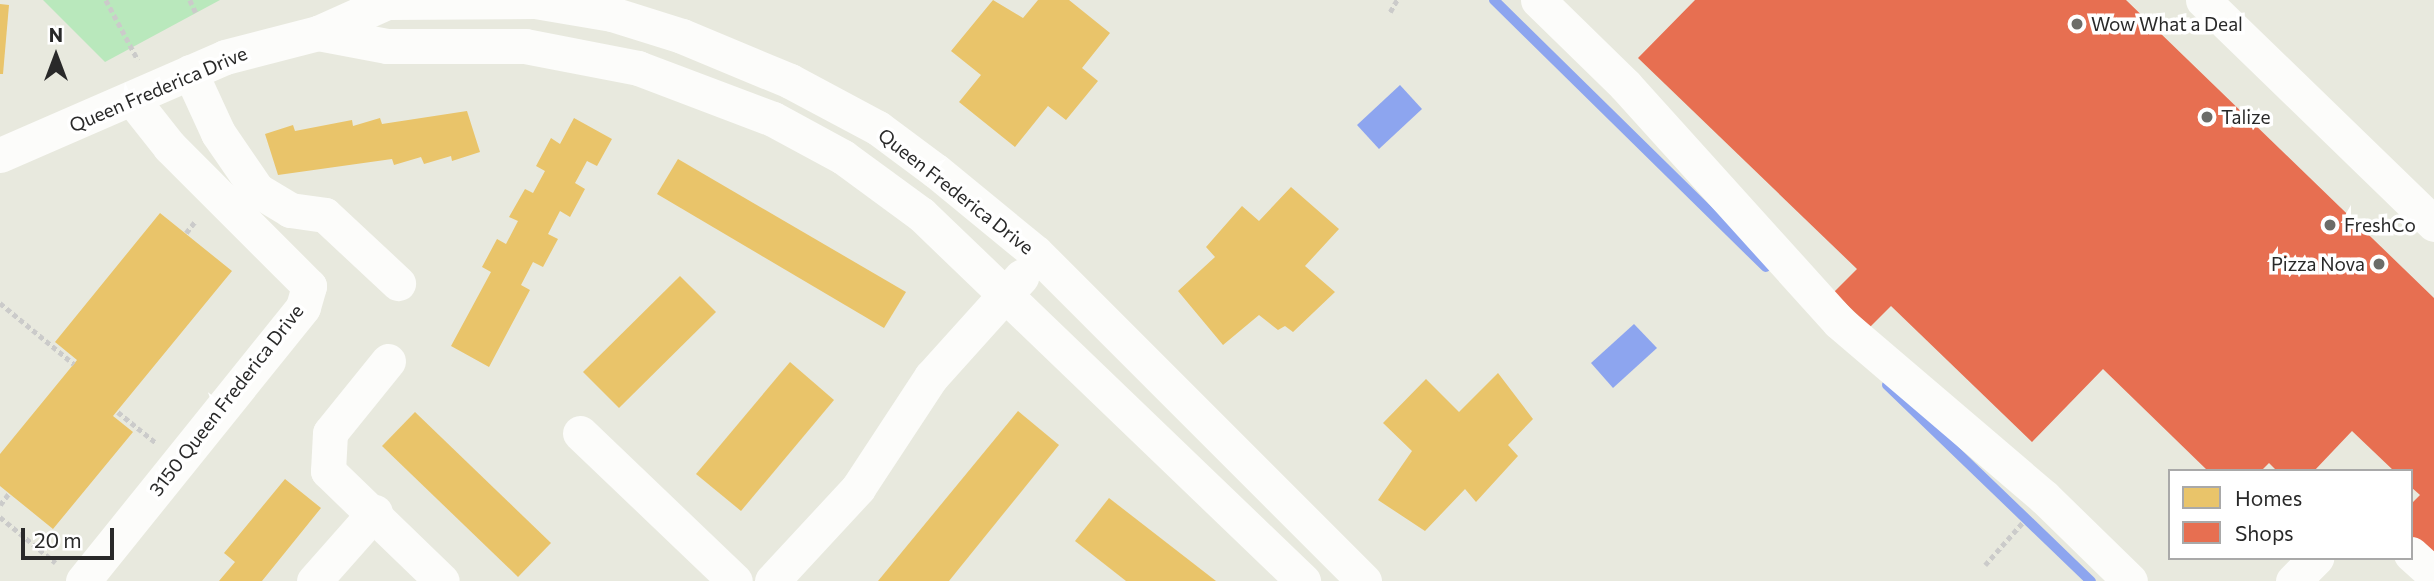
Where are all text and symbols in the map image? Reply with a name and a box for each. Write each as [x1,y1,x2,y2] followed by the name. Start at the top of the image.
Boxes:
[2091,13,2243,35] place label: Wow What a Deal
[2069,16,2085,32] marker: Wow What a Deal
[21,21,91,91] north arrow
[49,23,63,46] text: N
[66,41,250,137] street label: Queen Frederica Drive
[2221,106,2271,128] place label: Talize
[2199,109,2215,125] marker: Talize
[874,123,1038,259] street label: Queen Frederica Drive
[2344,214,2416,236] place label: FreshCo
[2322,217,2338,233] marker: FreshCo
[2271,253,2365,275] place label: Pizza Nova
[2371,256,2387,272] marker: Pizza Nova
[144,300,308,500] street label: 3150 Queen Frederica Drive
[2168,469,2413,560] legend
[2235,485,2302,510] text: Homes
[24,514,117,558] scale bar
[2235,520,2294,545] text: Shops
[34,527,82,552] text: 20 m

